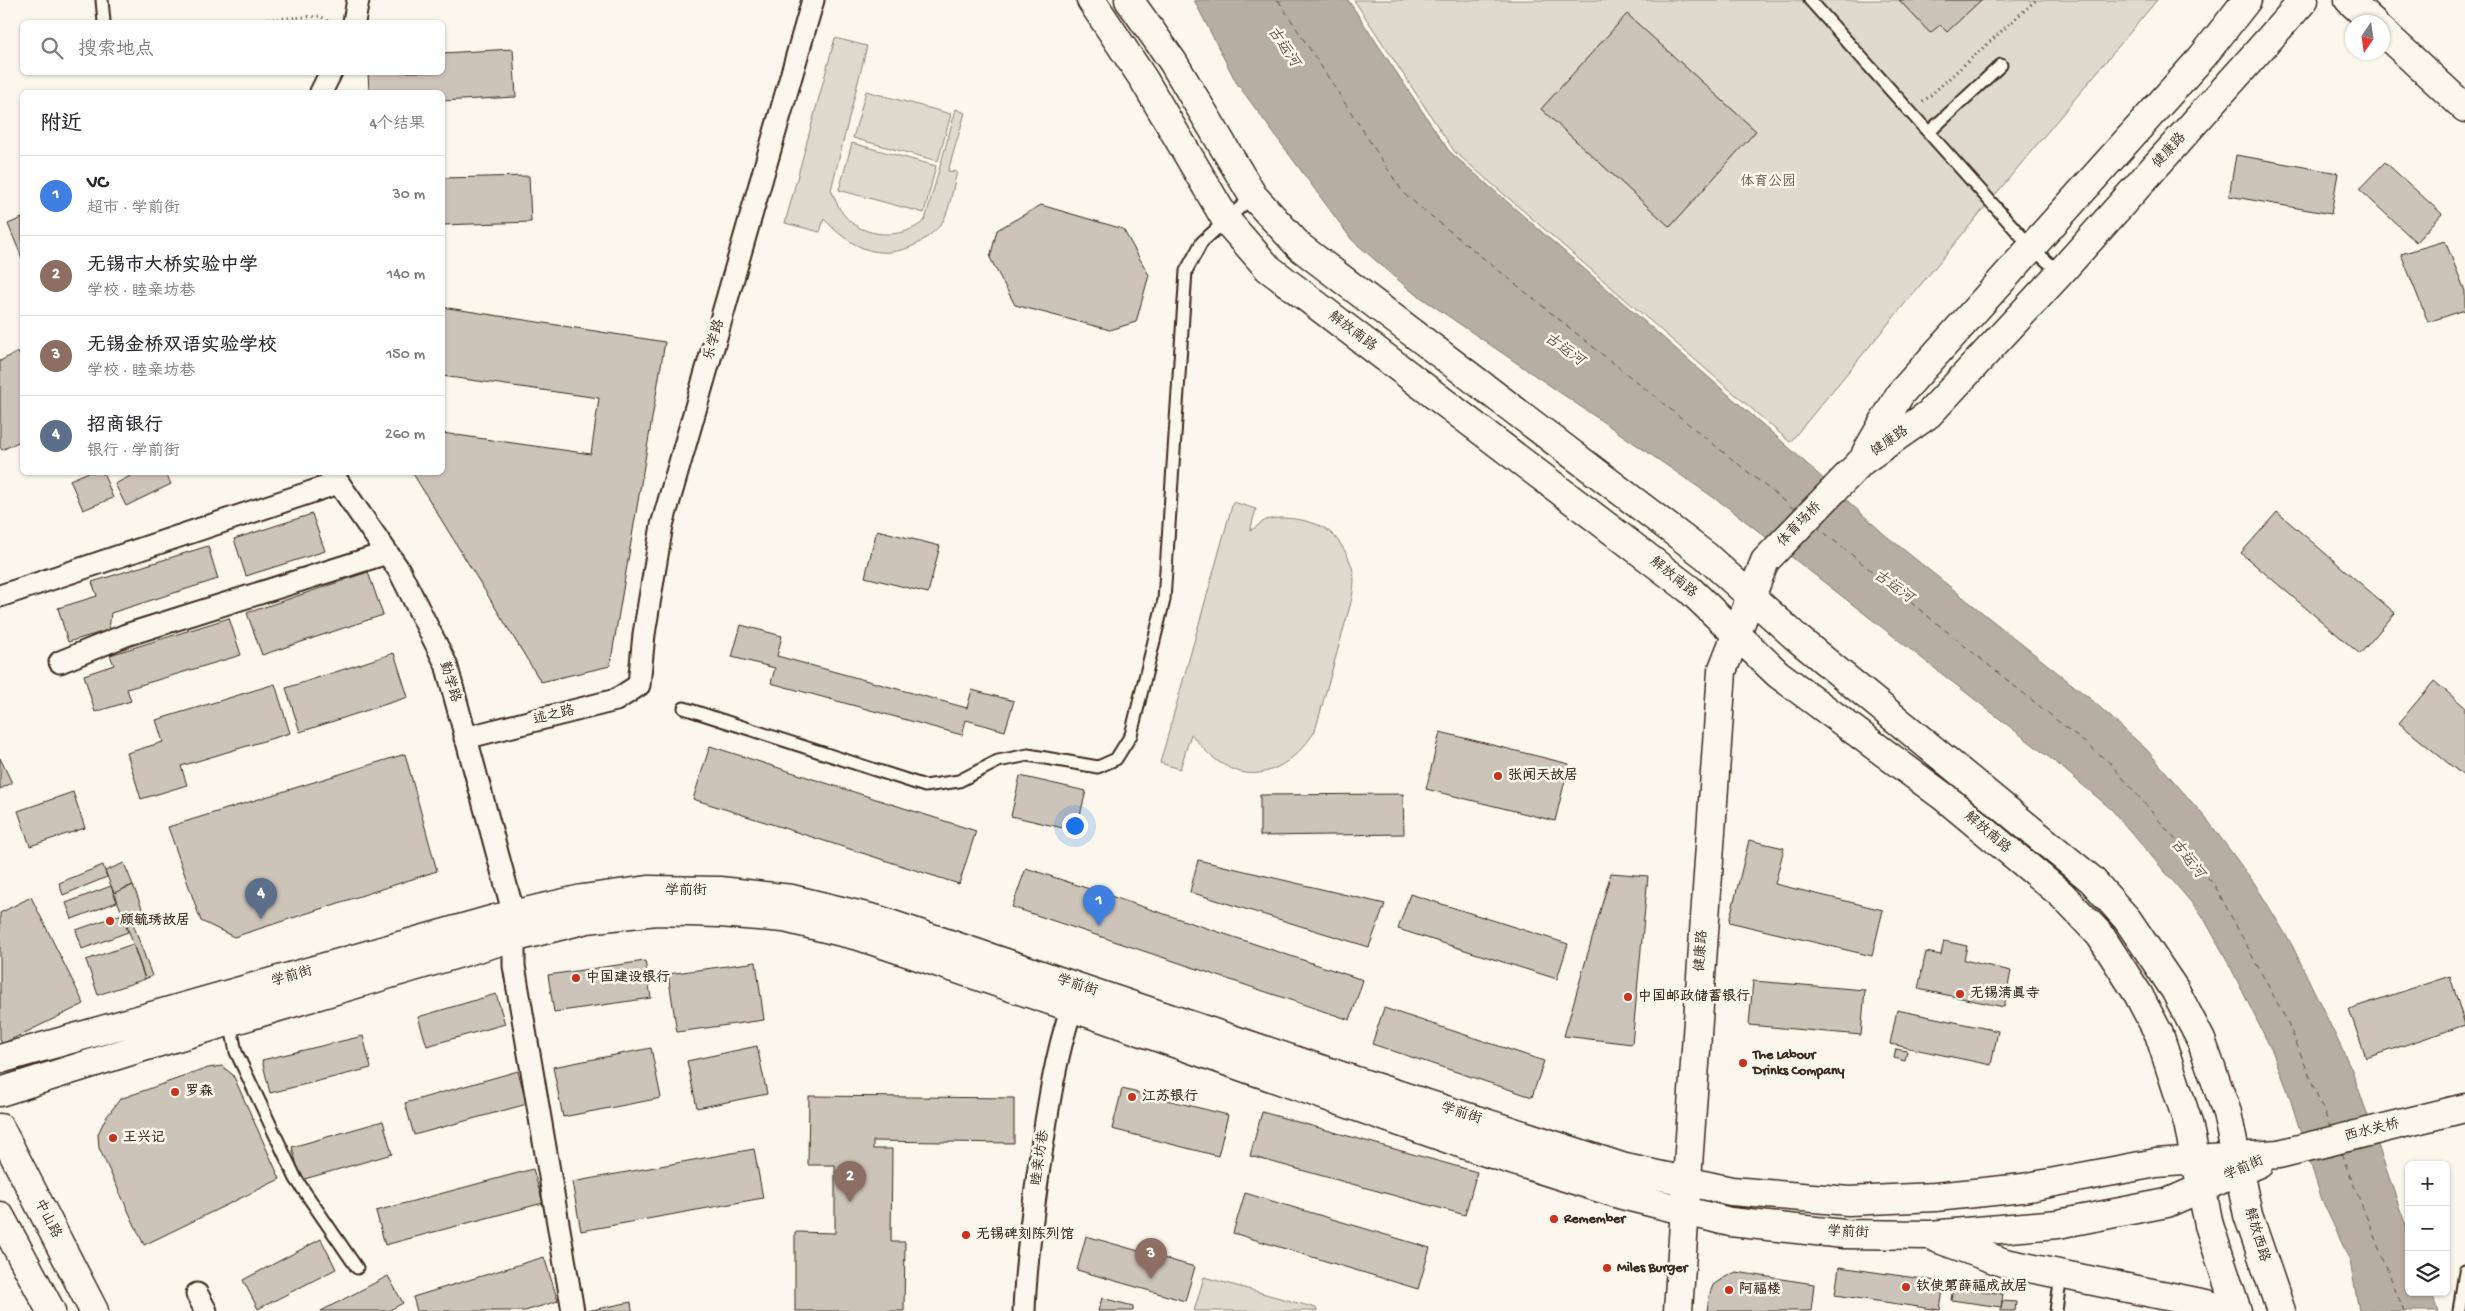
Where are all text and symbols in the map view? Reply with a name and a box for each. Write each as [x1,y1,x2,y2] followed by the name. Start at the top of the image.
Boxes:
[2345,15,2390,60] north arrow
[20,20,445,75] search box
[1263,23,1306,73] water label: 古运河
[38,34,66,62] icon: search
[78,39,154,62] text: 搜索地点
[40,113,82,138] text: 附近
[369,116,425,135] text: 4个结果
[2149,129,2190,172] street label: 健康路
[87,172,108,195] text: VC
[1740,173,1796,191] park label: 体育公园
[53,186,59,205] text: 1
[392,186,425,205] text: 30 m
[87,200,180,219] text: 超市 · 学前街
[87,255,258,278] text: 无锡市大桥实验中学
[52,266,60,285] text: 2
[387,266,425,285] text: 140 m
[87,283,196,302] text: 学校 · 睦亲坊巷
[1325,308,1380,356] street label: 解放南路
[700,317,729,363] street label: 乐学路
[1541,329,1591,372] water label: 古运河
[87,335,277,358] text: 无锡金桥双语实验学校
[52,346,60,365] text: 3
[386,346,425,365] text: 150 m
[87,363,196,382] text: 学校 · 睦亲坊巷
[87,415,163,438] text: 招商银行
[1867,422,1912,461] street label: 健康路
[52,426,60,445] text: 4
[385,426,425,445] text: 260 m
[87,443,180,462] text: 银行 · 学前街
[1774,498,1826,551] street label: 体育场桥
[1646,553,1701,602] street label: 解放南路
[1870,566,1920,609] water label: 古运河
[435,659,464,705] street label: 勤学路
[531,702,576,729] street label: 述之路
[1508,767,1578,785] place label: 张闻天故居
[1492,770,1504,782] marker: 张闻天故居
[1960,808,2015,858] street label: 解放南路
[1062,813,1088,839] your location
[2166,835,2211,885] water label: 古运河
[245,878,277,919] pin: 4
[665,882,707,900] street label: 学前街
[1083,885,1115,926] pin: 1
[120,912,190,930] place label: 顾毓琇故居
[104,915,116,927] marker: 顾毓琇故居
[1691,929,1712,973] street label: 健康路
[269,962,315,991] street label: 学前街
[586,969,670,987] place label: 中国建设银行
[1054,970,1100,1001] street label: 学前街
[570,972,582,984] marker: 中国建设银行
[1970,985,2040,1003] place label: 无锡清真寺
[1638,988,1750,1006] place label: 中国邮政储蓄银行
[1954,988,1966,1000] marker: 无锡清真寺
[1622,991,1634,1003] marker: 中国邮政储蓄银行
[1751,1047,1845,1080] place label: The Labour Drinks Company
[1737,1057,1749,1069] marker: The Labour Drinks Company
[185,1083,213,1101] place label: 罗森
[169,1086,181,1098] marker: 罗森
[1142,1088,1198,1106] place label: 江苏银行
[1126,1091,1138,1103] marker: 江苏银行
[1438,1098,1484,1129] street label: 学前街
[2343,1115,2401,1146] street label: 西水关桥
[1028,1128,1053,1187] street label: 睦亲坊巷
[123,1130,165,1147] place label: 王兴记
[107,1132,119,1144] marker: 王兴记
[2221,1152,2267,1185] street label: 学前街
[834,1161,866,1202] pin: 2
[2405,1161,2450,1296] map controls
[2405,1161,2450,1206] button: +
[30,1196,65,1242] street label: 中山路
[2240,1205,2273,1264] street label: 解放西路
[2405,1206,2450,1251] button: −
[1563,1211,1627,1228] place label: Remember
[1548,1213,1560,1225] marker: Remember
[1827,1222,1869,1243] street label: 学前街
[976,1226,1074,1244] place label: 无锡碑刻陈列馆
[960,1229,972,1241] marker: 无锡碑刻陈列馆
[1135,1238,1167,1279] pin: 3
[2405,1251,2450,1296] button: layers
[1617,1260,1689,1277] place label: Miles Burger
[1601,1262,1613,1274] marker: Miles Burger
[1916,1278,2028,1296] place label: 钦使第薛福成故居
[1739,1281,1781,1299] place label: 阿福楼
[1900,1281,1912,1293] marker: 钦使第薛福成故居
[1723,1284,1735,1296] marker: 阿福楼

